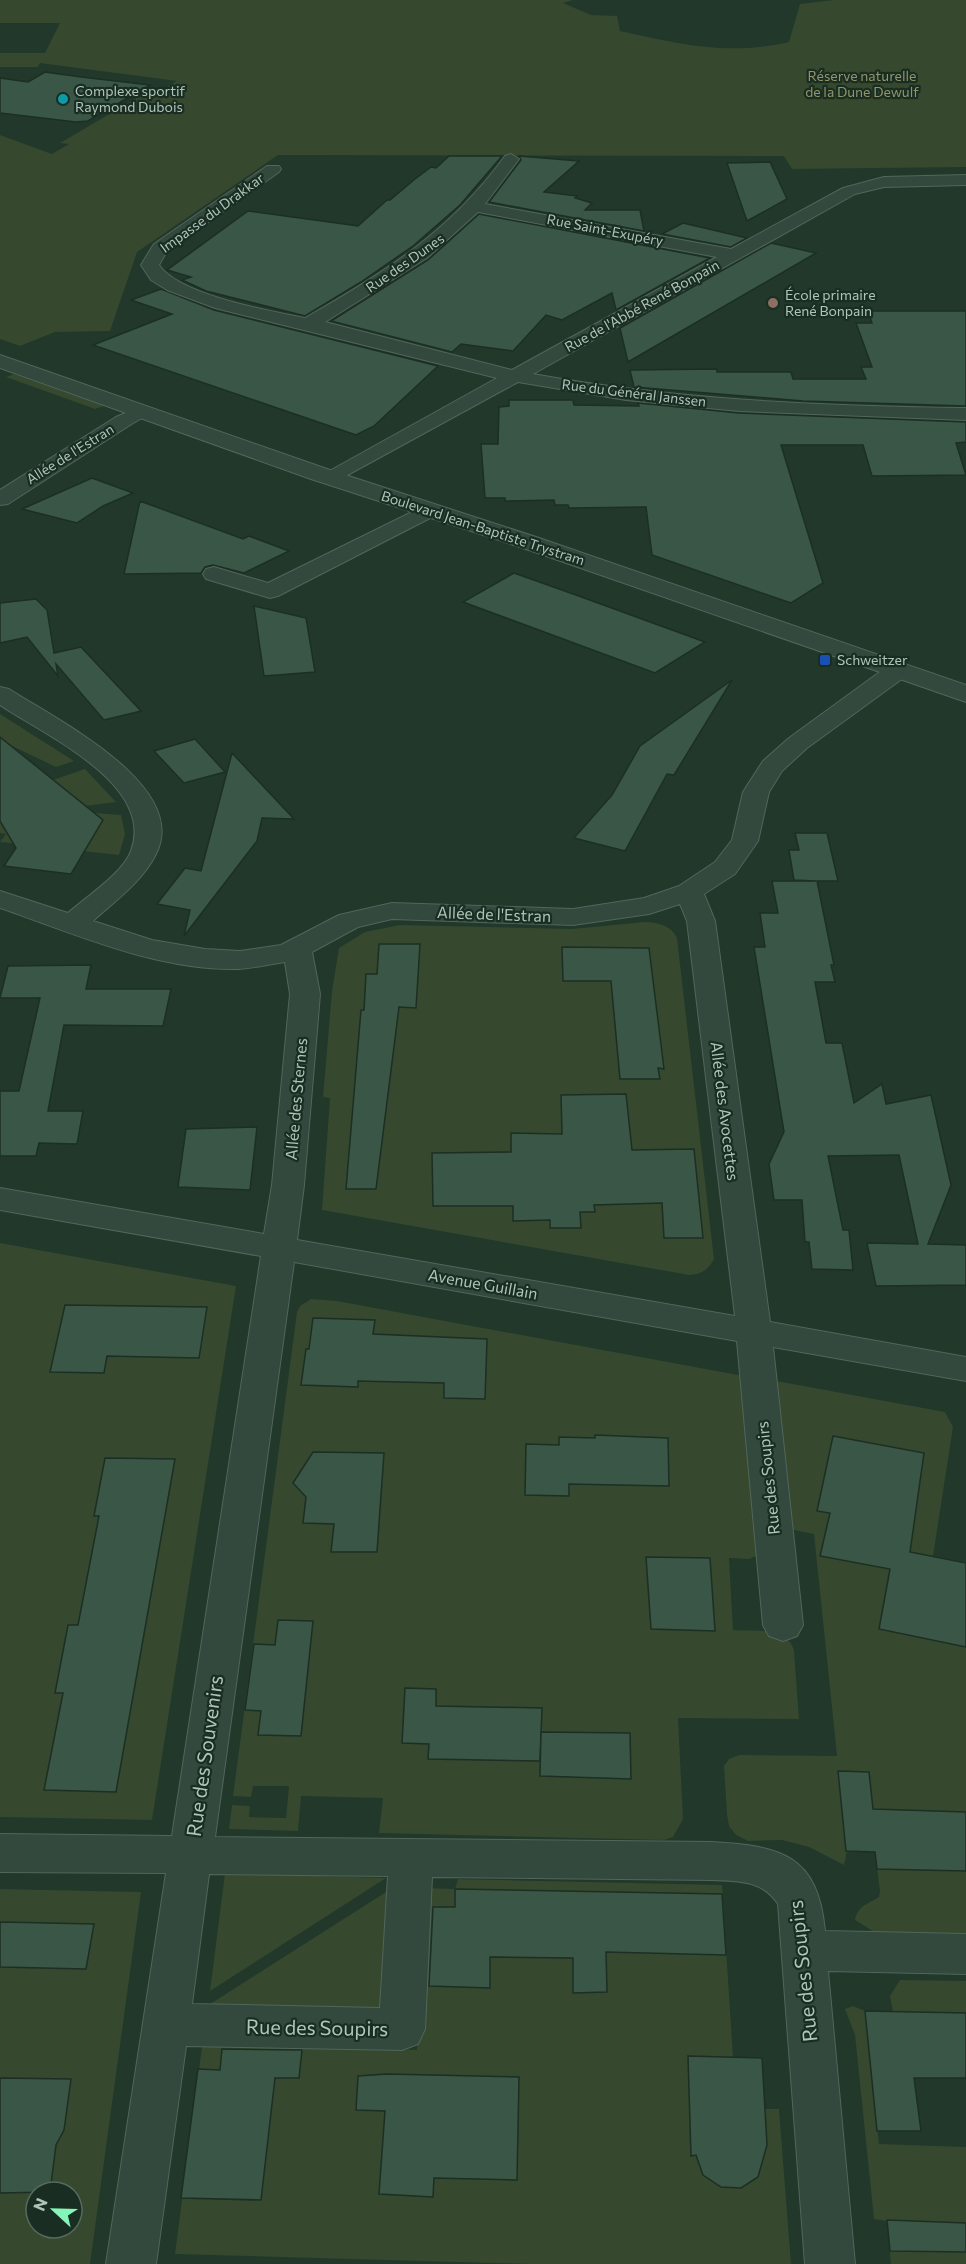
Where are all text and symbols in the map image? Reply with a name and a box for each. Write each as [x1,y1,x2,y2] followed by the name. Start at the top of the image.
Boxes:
[805,67,919,100] park label: Réserve naturelle de la Dune Dewulf
[75,82,186,115] place label: Complexe sportif Raymond Dubois
[56,92,70,106] marker: Complexe sportif Raymond Dubois
[156,169,267,256] street label: Impasse du Drakkar
[546,210,665,249] street label: Rue Saint-Exupéry
[362,229,447,296] street label: Rue des Dunes
[561,256,722,355] street label: Rue de l'Abbé René Bonpain
[785,286,876,319] place label: École primaire René Bonpain
[766,296,780,310] marker: École primaire René Bonpain
[561,375,707,410] street label: Rue du Général Janssen
[23,420,117,487] street label: Allée de l'Estran
[379,487,587,568] street label: Boulevard Jean-Baptiste Trystram
[837,651,908,668] place label: Schweitzer
[818,653,832,667] marker: Schweitzer
[437,902,551,925] street label: Allée de l'Estran
[281,1037,310,1161] street label: Allée des Sternes
[708,1040,743,1182] street label: Allée des Avocettes
[427,1265,539,1302] street label: Avenue Guillain
[752,1420,783,1536] street label: Rue des Soupirs
[181,1674,227,1838] street label: Rue des Souvenirs
[783,1899,821,2043] street label: Rue des Soupirs
[246,2014,388,2040] street label: Rue des Soupirs
[24,2180,84,2240] north arrow
[29,2195,51,2213] text: N

